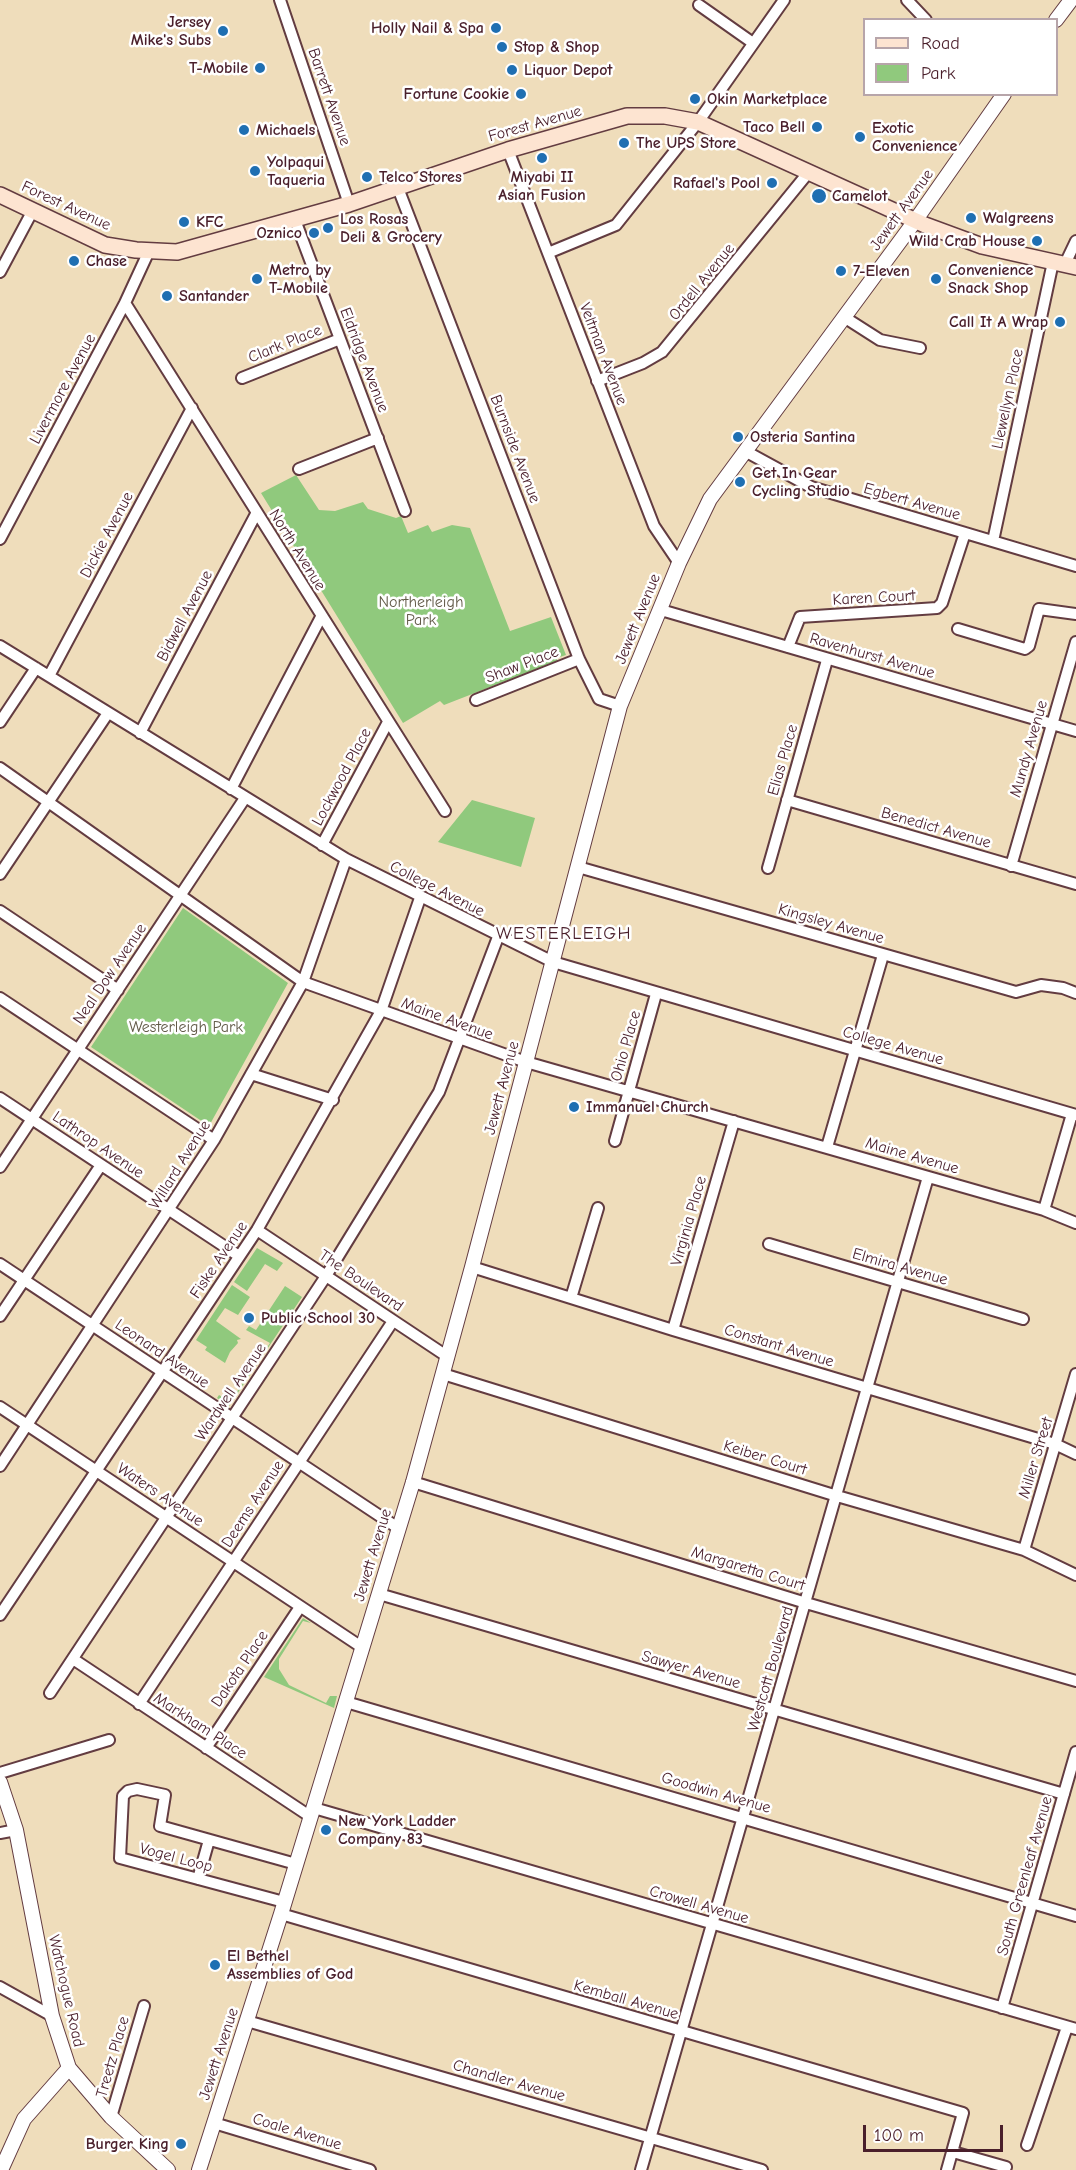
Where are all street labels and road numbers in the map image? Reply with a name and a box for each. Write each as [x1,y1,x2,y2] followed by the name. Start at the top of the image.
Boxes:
[303,46,355,148] street label: Barrett Avenue
[486,102,584,146] street label: Forest Avenue
[866,166,938,254] street label: Jewett Avenue
[18,177,114,235] street label: Forest Avenue
[665,240,739,324] street label: Ordell Avenue
[575,300,631,408] street label: Veltman Avenue
[335,305,393,415] street label: Eldridge Avenue
[245,321,325,367] street label: Clark Place
[26,331,100,447] street label: Livermore Avenue
[988,347,1028,451] street label: Llewellyn Place
[486,392,544,506] street label: Burnside Avenue
[861,479,963,525] street label: Egbert Avenue
[76,489,138,581] street label: Dickie Avenue
[264,506,330,594] street label: North Avenue
[153,567,217,665] street label: Bidwell Avenue
[611,571,665,667] street label: Jewett Avenue
[832,586,916,610] street label: Karen Court
[807,629,937,683] street label: Ravenhurst Avenue
[483,642,561,688] street label: Shaw Place
[1006,698,1052,800] street label: Mundy Avenue
[764,722,802,798] street label: Elias Place
[308,725,376,829] street label: Lockwood Place
[879,803,993,853] street label: Benedict Avenue
[386,857,488,921] street label: College Avenue
[776,900,886,948] street label: Kingsley Avenue
[69,920,151,1028] street label: Neal Dow Avenue
[399,994,495,1044] street label: Maine Avenue
[607,1008,645,1084] street label: Ohio Place
[840,1022,946,1070] street label: College Avenue
[480,1039,524,1137] street label: Jewett Avenue
[49,1107,147,1183] street label: Lathrop Avenue
[145,1117,215,1213] street label: Willard Avenue
[863,1134,961,1178] street label: Maine Avenue
[667,1174,711,1268] street label: Virginia Place
[186,1218,252,1302] street label: Fiske Avenue
[850,1244,950,1290] street label: Elmira Avenue
[315,1246,407,1316] street label: The Boulevard
[111,1315,213,1393] street label: Leonard Avenue
[722,1320,836,1372] street label: Constant Avenue
[191,1339,271,1445] street label: Wardwell Avenue
[1015,1415,1057,1501] street label: Miller Street
[721,1436,809,1480] street label: Keiber Court
[218,1457,288,1551] street label: Deems Avenue
[113,1459,207,1531] street label: Waters Avenue
[350,1506,396,1604] street label: Jewett Avenue
[689,1543,807,1595] street label: Margaretta Court
[744,1604,798,1734] street label: Westcott Boulevard
[207,1627,273,1711] street label: Dakota Place
[639,1647,743,1693] street label: Sawyer Avenue
[150,1689,250,1763] street label: Markham Place
[659,1768,773,1818] street label: Goodwin Avenue
[993,1794,1057,1958] street label: South Greenleaf Avenue
[137,1839,215,1877] street label: Vogel Loop
[647,1882,751,1928] street label: Crowell Avenue
[44,1933,88,2049] street label: Watchogue Road
[571,1976,681,2024] street label: Kemball Avenue
[195,2005,243,2103] street label: Jewett Avenue
[92,2014,134,2100] street label: Treetz Place
[451,2056,567,2106] street label: Chandler Avenue
[250,2109,344,2155] street label: Coale Avenue

